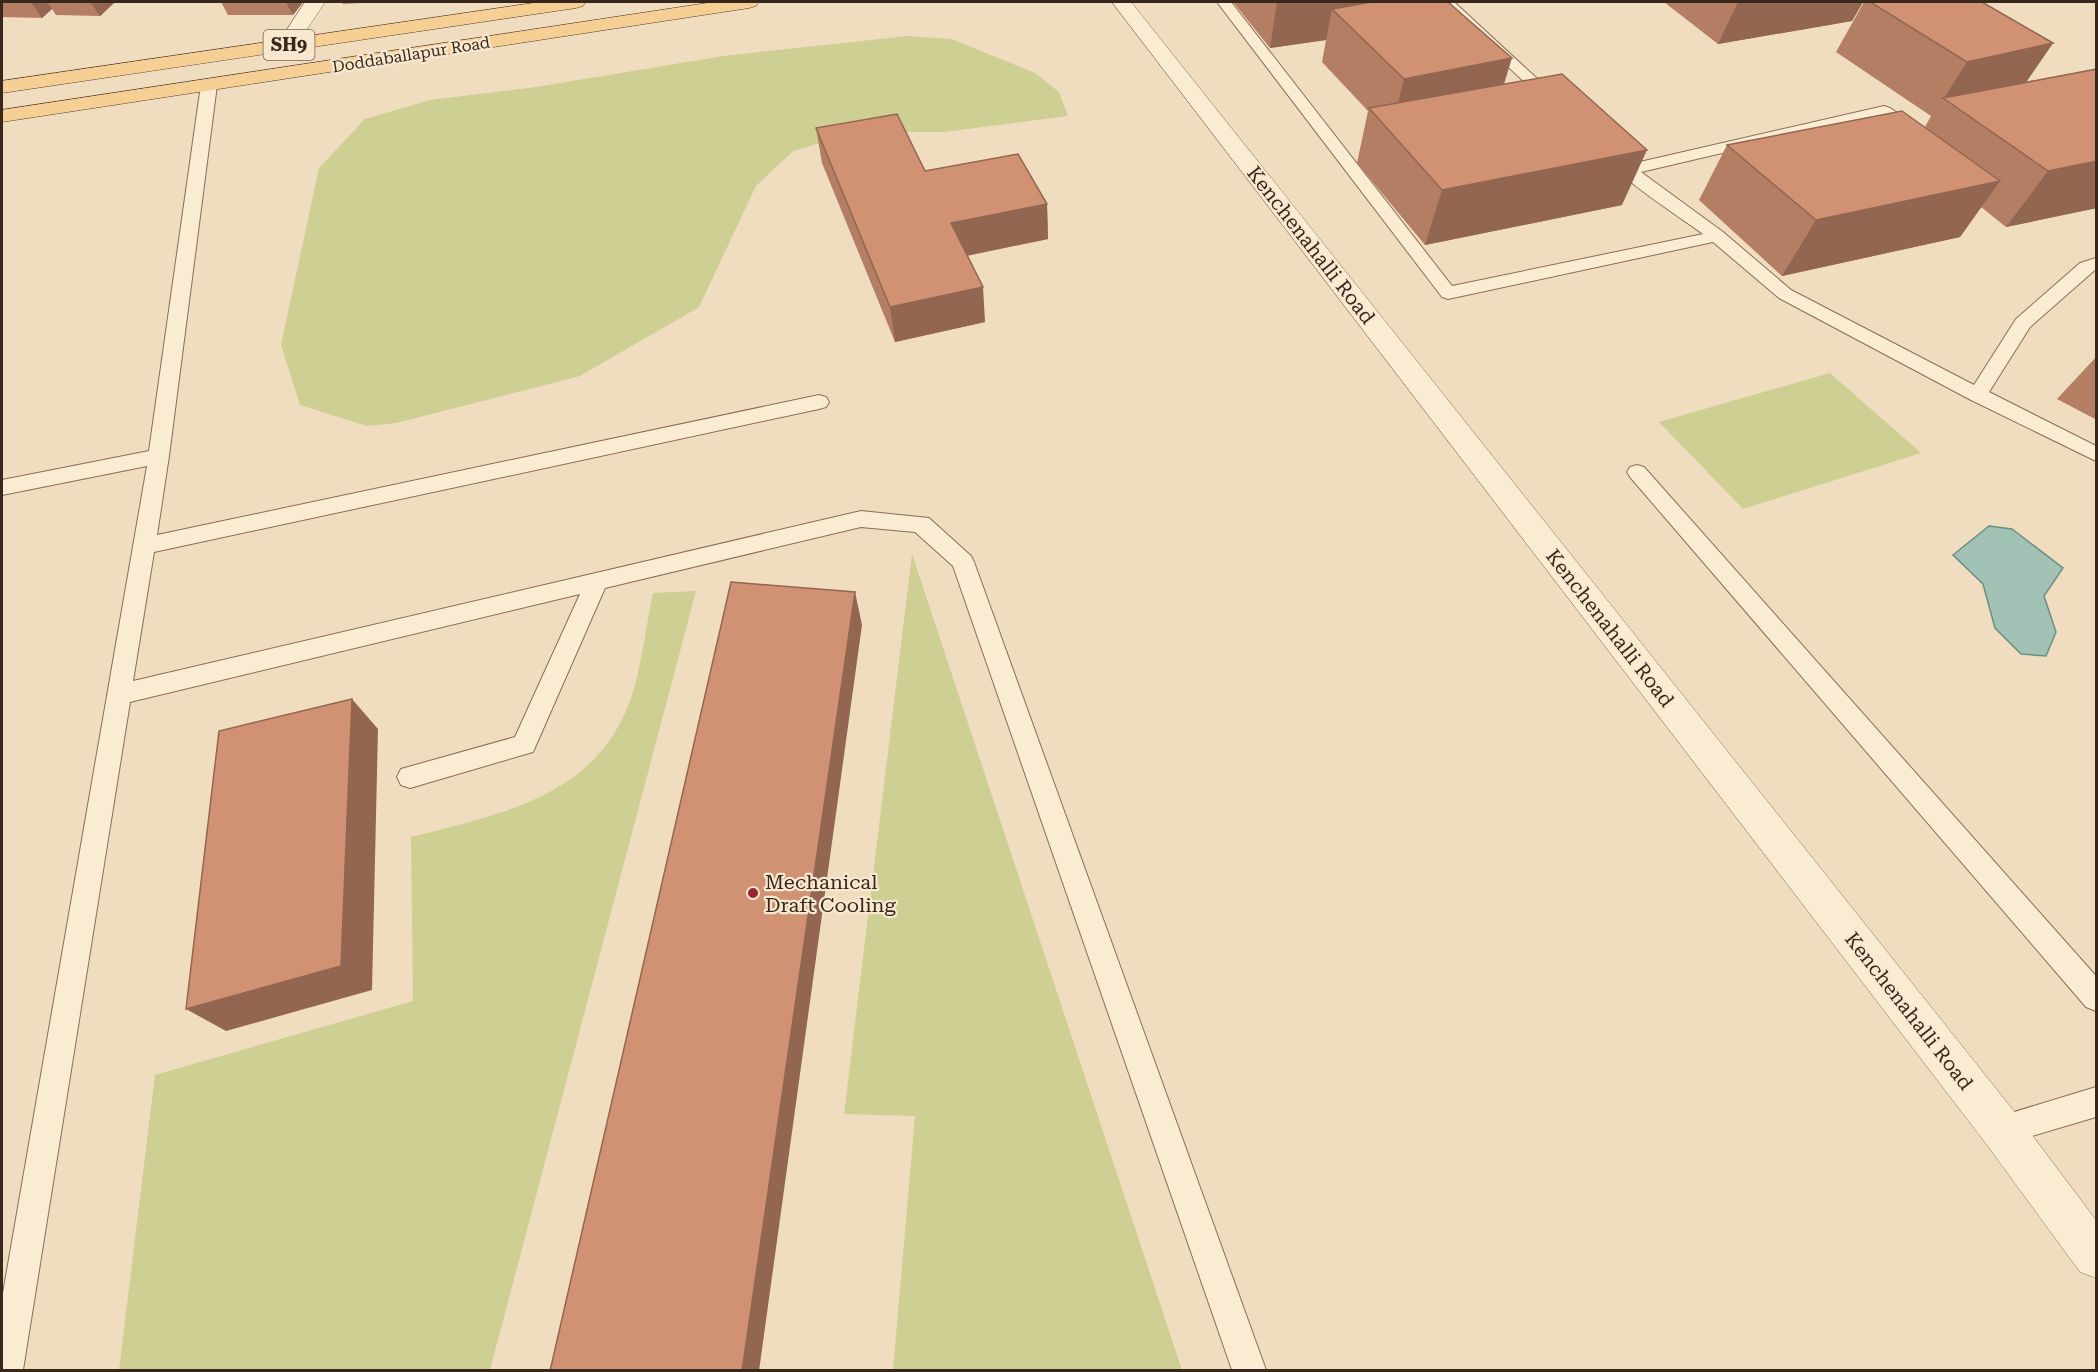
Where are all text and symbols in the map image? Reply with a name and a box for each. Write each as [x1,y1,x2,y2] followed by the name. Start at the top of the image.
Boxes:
[264,30,314,60] road number: SH9
[331,33,491,76] street label: Doddaballapur Road
[1242,161,1380,329] street label: Kenchenahalli Road
[1541,544,1679,712] street label: Kenchenahalli Road
[765,870,897,917] place label: Mechanical Draft Cooling
[746,886,760,900] marker: Mechanical Draft Cooling
[1840,927,1978,1095] street label: Kenchenahalli Road

